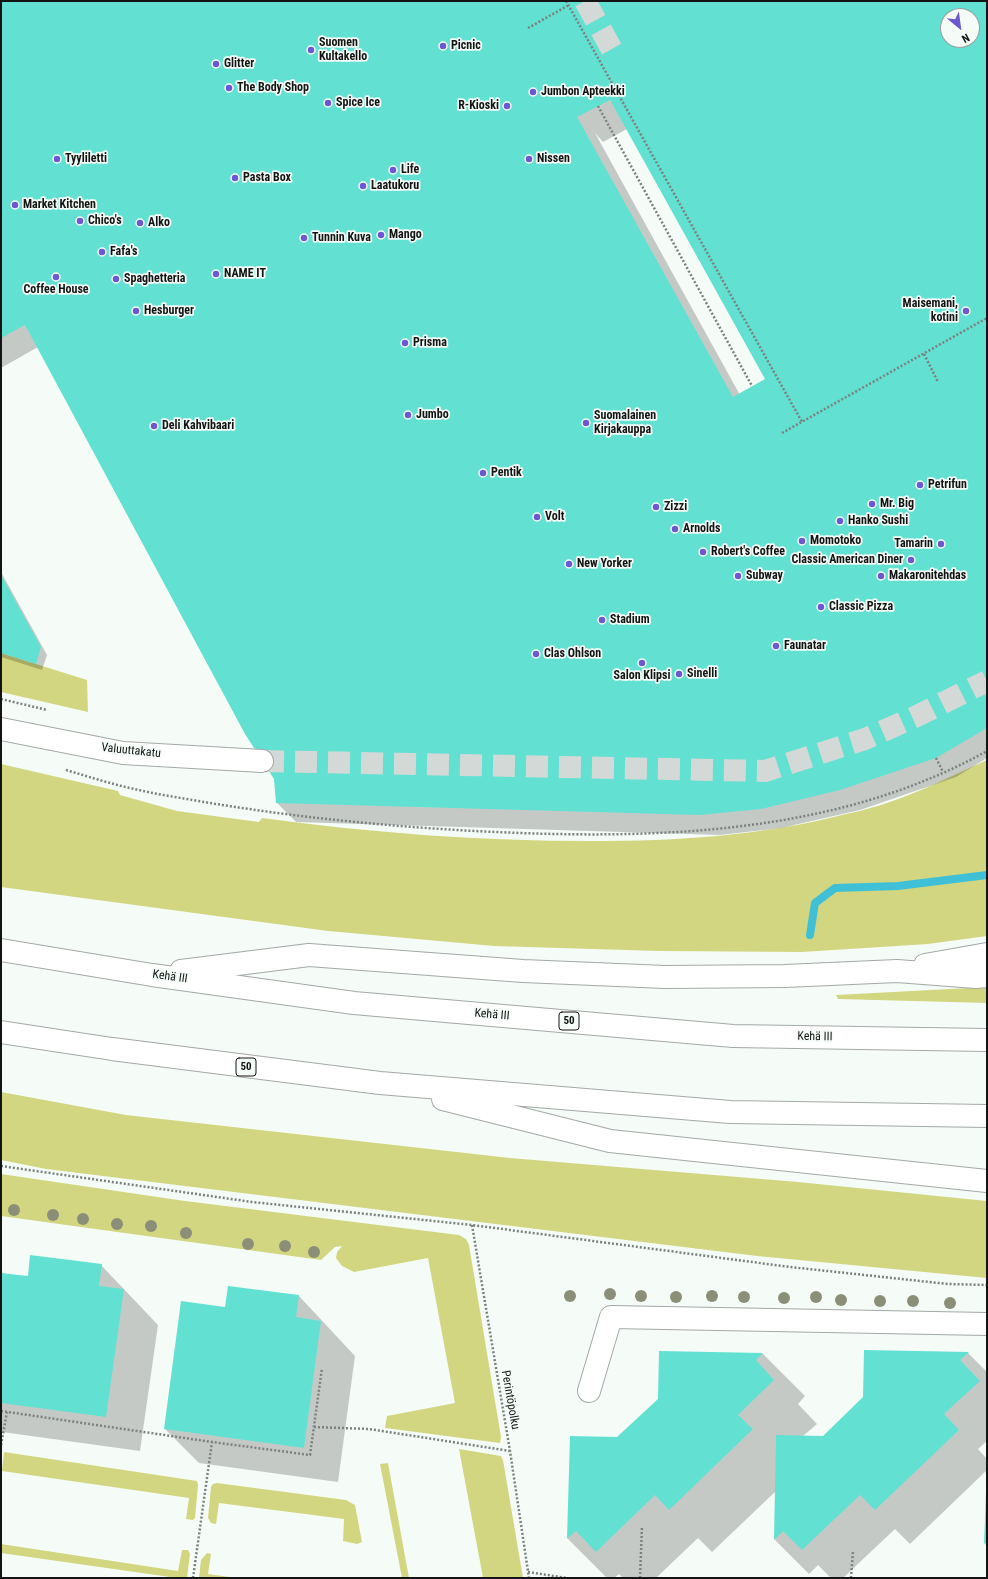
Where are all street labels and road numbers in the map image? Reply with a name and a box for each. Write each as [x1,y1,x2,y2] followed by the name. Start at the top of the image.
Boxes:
[100,741,162,761] street label: Valuuttakatu
[152,967,188,987] street label: Kehä III
[474,1006,510,1024] street label: Kehä III
[559,1012,579,1030] road number: 50
[797,1029,833,1045] street label: Kehä III
[236,1058,256,1076] road number: 50
[498,1369,522,1431] street label: Perintöpolku

